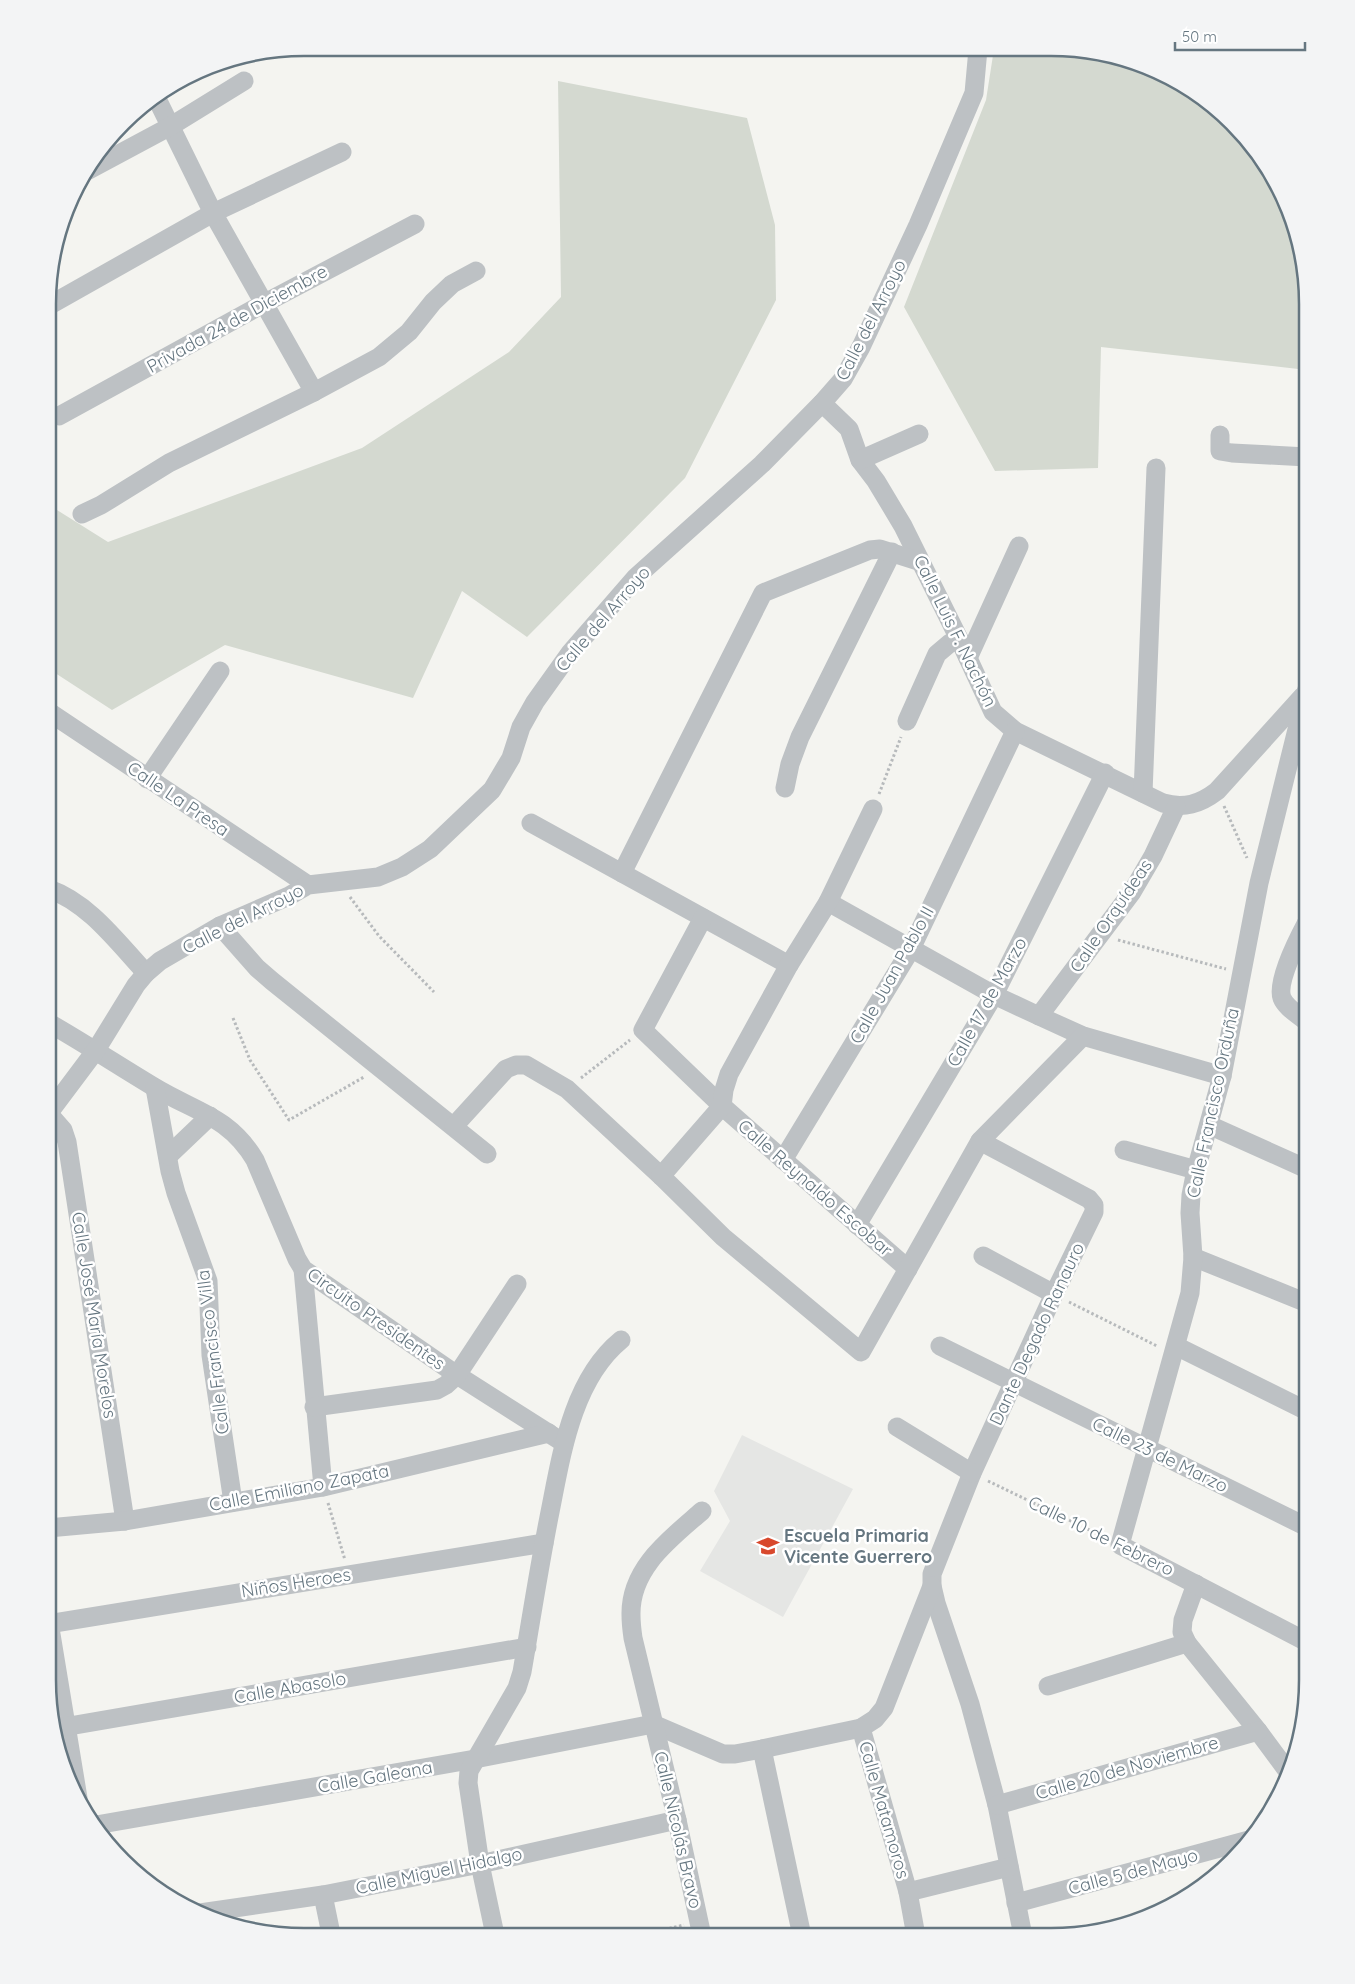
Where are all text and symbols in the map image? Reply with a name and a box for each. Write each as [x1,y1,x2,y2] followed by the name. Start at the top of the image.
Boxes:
[1175,20,1305,52] scale bar
[1182,27,1217,46] text: 50 m
[830,255,911,384] street label: Calle del Arroyo
[142,259,331,378] street label: Privada 24 de Diciembre
[909,551,1002,710] street label: Calle Luis F. Nachón
[550,561,655,676] street label: Calle del Arroyo
[123,756,234,841] street label: Calle La Presa
[1064,855,1157,977] street label: Calle Orquídeas
[178,878,307,959] street label: Calle del Arroyo
[844,902,939,1048] street label: Calle Juan Pablo II
[941,933,1032,1071] street label: Calle 17 de Marzo
[1181,1006,1244,1200] street label: Calle Francisco Orduña
[733,1114,898,1261] street label: Calle Reynaldo Escobar
[67,1210,122,1420] street label: Calle José María Morelos
[984,1239,1089,1429] street label: Dante Degado Ranauro
[303,1262,450,1375] street label: Circuito Presidentes
[191,1268,234,1436] street label: Calle Francisco Villa
[1089,1412,1232,1497] street label: Calle 23 de Marzo
[207,1459,391,1516] street label: Calle Emiliano Zapata
[1025,1490,1178,1581] street label: Calle 10 de Febrero
[784,1524,932,1568] place label: Escuela Primaria Vicente Guerrero
[755,1533,781,1559] school or university icon: Escuela Primaria Vicente Guerrero
[239,1562,352,1603] street label: Niños Heroes
[232,1666,348,1709] street label: Calle Abasolo
[1033,1730,1221,1805] street label: Calle 20 de Noviembre
[854,1739,915,1881] street label: Calle Matamoros
[649,1749,708,1911] street label: Calle Nicolás Bravo
[316,1755,434,1798] street label: Calle Galeana
[354,1842,524,1899] street label: Calle Miguel Hidalgo
[1065,1843,1200,1900] street label: Calle 5 de Mayo

